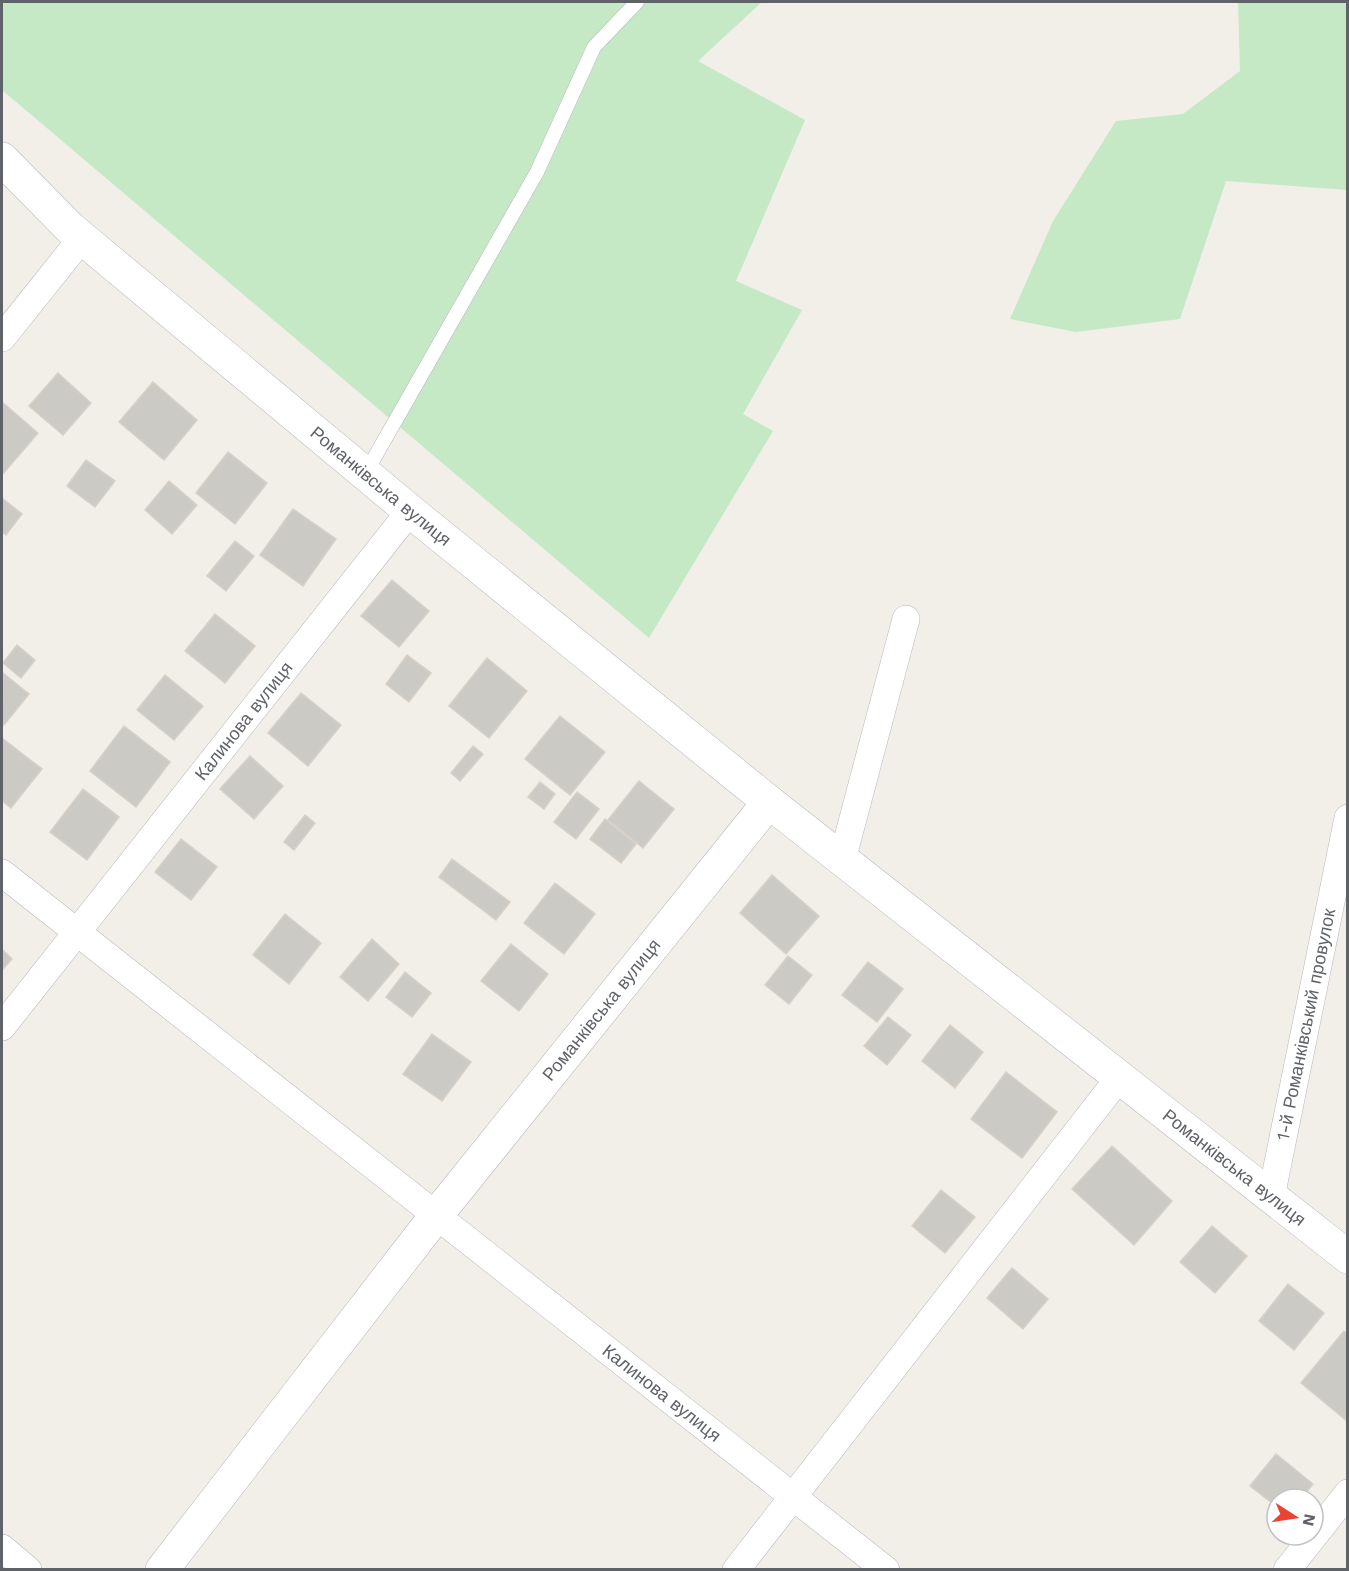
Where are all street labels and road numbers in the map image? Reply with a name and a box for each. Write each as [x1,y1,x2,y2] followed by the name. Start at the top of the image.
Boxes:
[307,422,456,550] street label: Романківська вулиця
[190,657,297,784] street label: Калинова вулиця
[1272,907,1339,1142] street label: 1-й Романківський провулок
[538,934,665,1085] street label: Романківська вулиця
[1159,1105,1310,1230] street label: Романківська вулиця
[598,1340,725,1446] street label: Калинова вулиця

